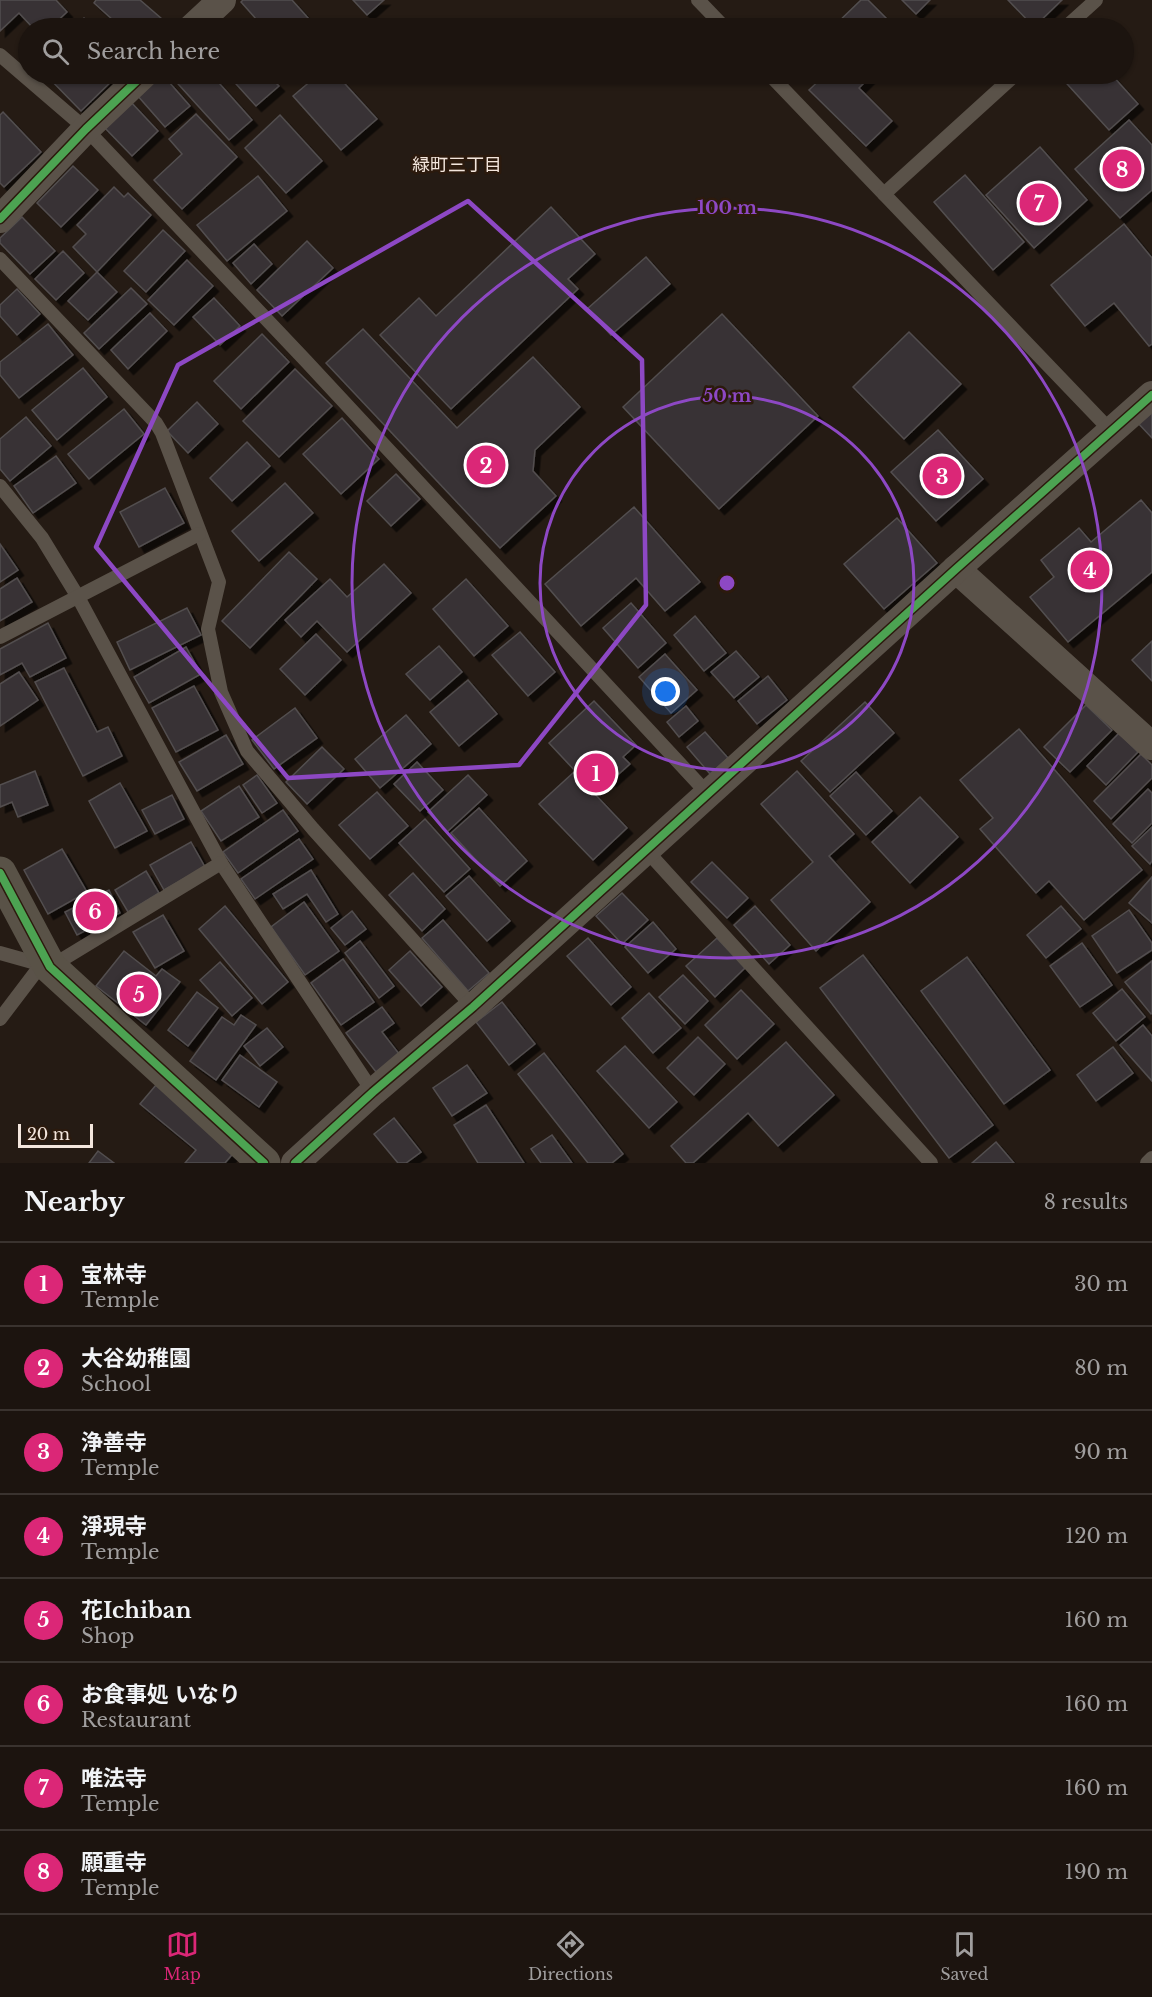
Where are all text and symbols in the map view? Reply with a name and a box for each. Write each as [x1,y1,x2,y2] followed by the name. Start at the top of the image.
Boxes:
[18,18,1134,84] search box
[39,35,72,68] icon: search
[87,38,220,65] text: Search here
[1102,146,1142,192] pin: 8
[412,154,502,176] district label: 緑町三丁目
[1020,180,1058,226] pin: 7
[697,197,757,219] text: 100 m
[703,385,752,407] text: 50 m
[466,442,506,488] pin: 2
[922,454,962,498] pin: 3
[1070,548,1110,592] pin: 4
[717,573,737,593] centre of rings
[651,677,680,706] your location
[576,750,616,796] pin: 1
[76,888,115,934] pin: 6
[120,972,158,1016] pin: 5
[18,1121,93,1148] scale bar
[27,1124,70,1144] text: 20 m
[24,1186,125,1218] text: Nearby
[1044,1190,1128,1214] text: 8 results
[81,1261,147,1288] text: 宝林寺
[39,1272,48,1296] text: 1
[1074,1272,1128,1296] text: 30 m
[81,1288,159,1312] text: Temple
[81,1345,191,1372] text: 大谷幼稚園
[37,1356,50,1380] text: 2
[1074,1356,1128,1380] text: 80 m
[81,1372,151,1396] text: School
[81,1429,147,1456] text: 浄善寺
[37,1440,50,1464] text: 3
[1074,1440,1128,1464] text: 90 m
[81,1456,159,1480] text: Temple
[81,1513,147,1540] text: 淨現寺
[37,1524,50,1548] text: 4
[1065,1524,1128,1548] text: 120 m
[81,1540,159,1564] text: Temple
[81,1597,191,1624] text: 花Ichiban
[38,1608,49,1632] text: 5
[1065,1608,1128,1632] text: 160 m
[81,1624,134,1648] text: Shop
[81,1681,241,1708] text: お食事処 いなり
[37,1692,50,1716] text: 6
[1065,1692,1128,1716] text: 160 m
[81,1708,191,1732] text: Restaurant
[81,1765,147,1792] text: 唯法寺
[38,1776,49,1800] text: 7
[1065,1776,1128,1800] text: 160 m
[81,1792,159,1816] text: Temple
[81,1849,147,1876] text: 願重寺
[37,1860,50,1884] text: 8
[1065,1860,1128,1884] text: 190 m
[81,1876,159,1900] text: Temple
[164,1928,201,1984] tab: Map
[528,1928,613,1984] tab: Directions
[940,1928,988,1984] tab: Saved

